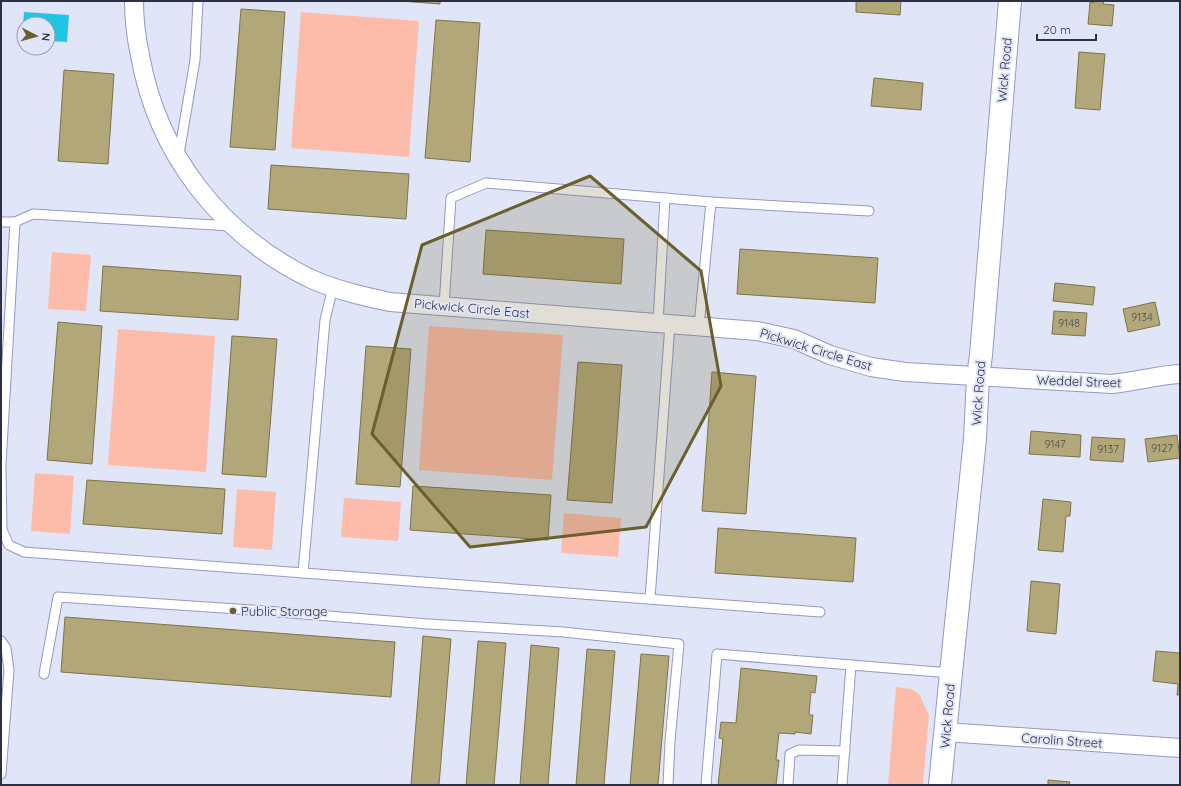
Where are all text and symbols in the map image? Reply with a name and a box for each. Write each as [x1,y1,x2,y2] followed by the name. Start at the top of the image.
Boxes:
[16,16,56,56] north arrow
[1037,16,1096,42] scale bar
[1043,22,1071,37] text: 20 m
[39,32,53,42] text: N
[993,37,1015,103] street label: Wick Road
[413,295,531,321] street label: Pickwick Circle East
[1131,310,1153,324] house number: 9134
[1058,316,1080,330] house number: 9148
[758,324,874,374] street label: Pickwick Circle East
[968,360,988,426] street label: Wick Road
[1036,372,1122,390] street label: Weddel Street
[1044,437,1066,451] house number: 9147
[1151,441,1173,455] house number: 9127
[1097,442,1119,456] house number: 9137
[241,603,327,619] place label: Public Storage
[228,606,238,616] marker: Public Storage
[936,683,958,749] street label: Wick Road
[1021,729,1103,751] street label: Carolin Street

